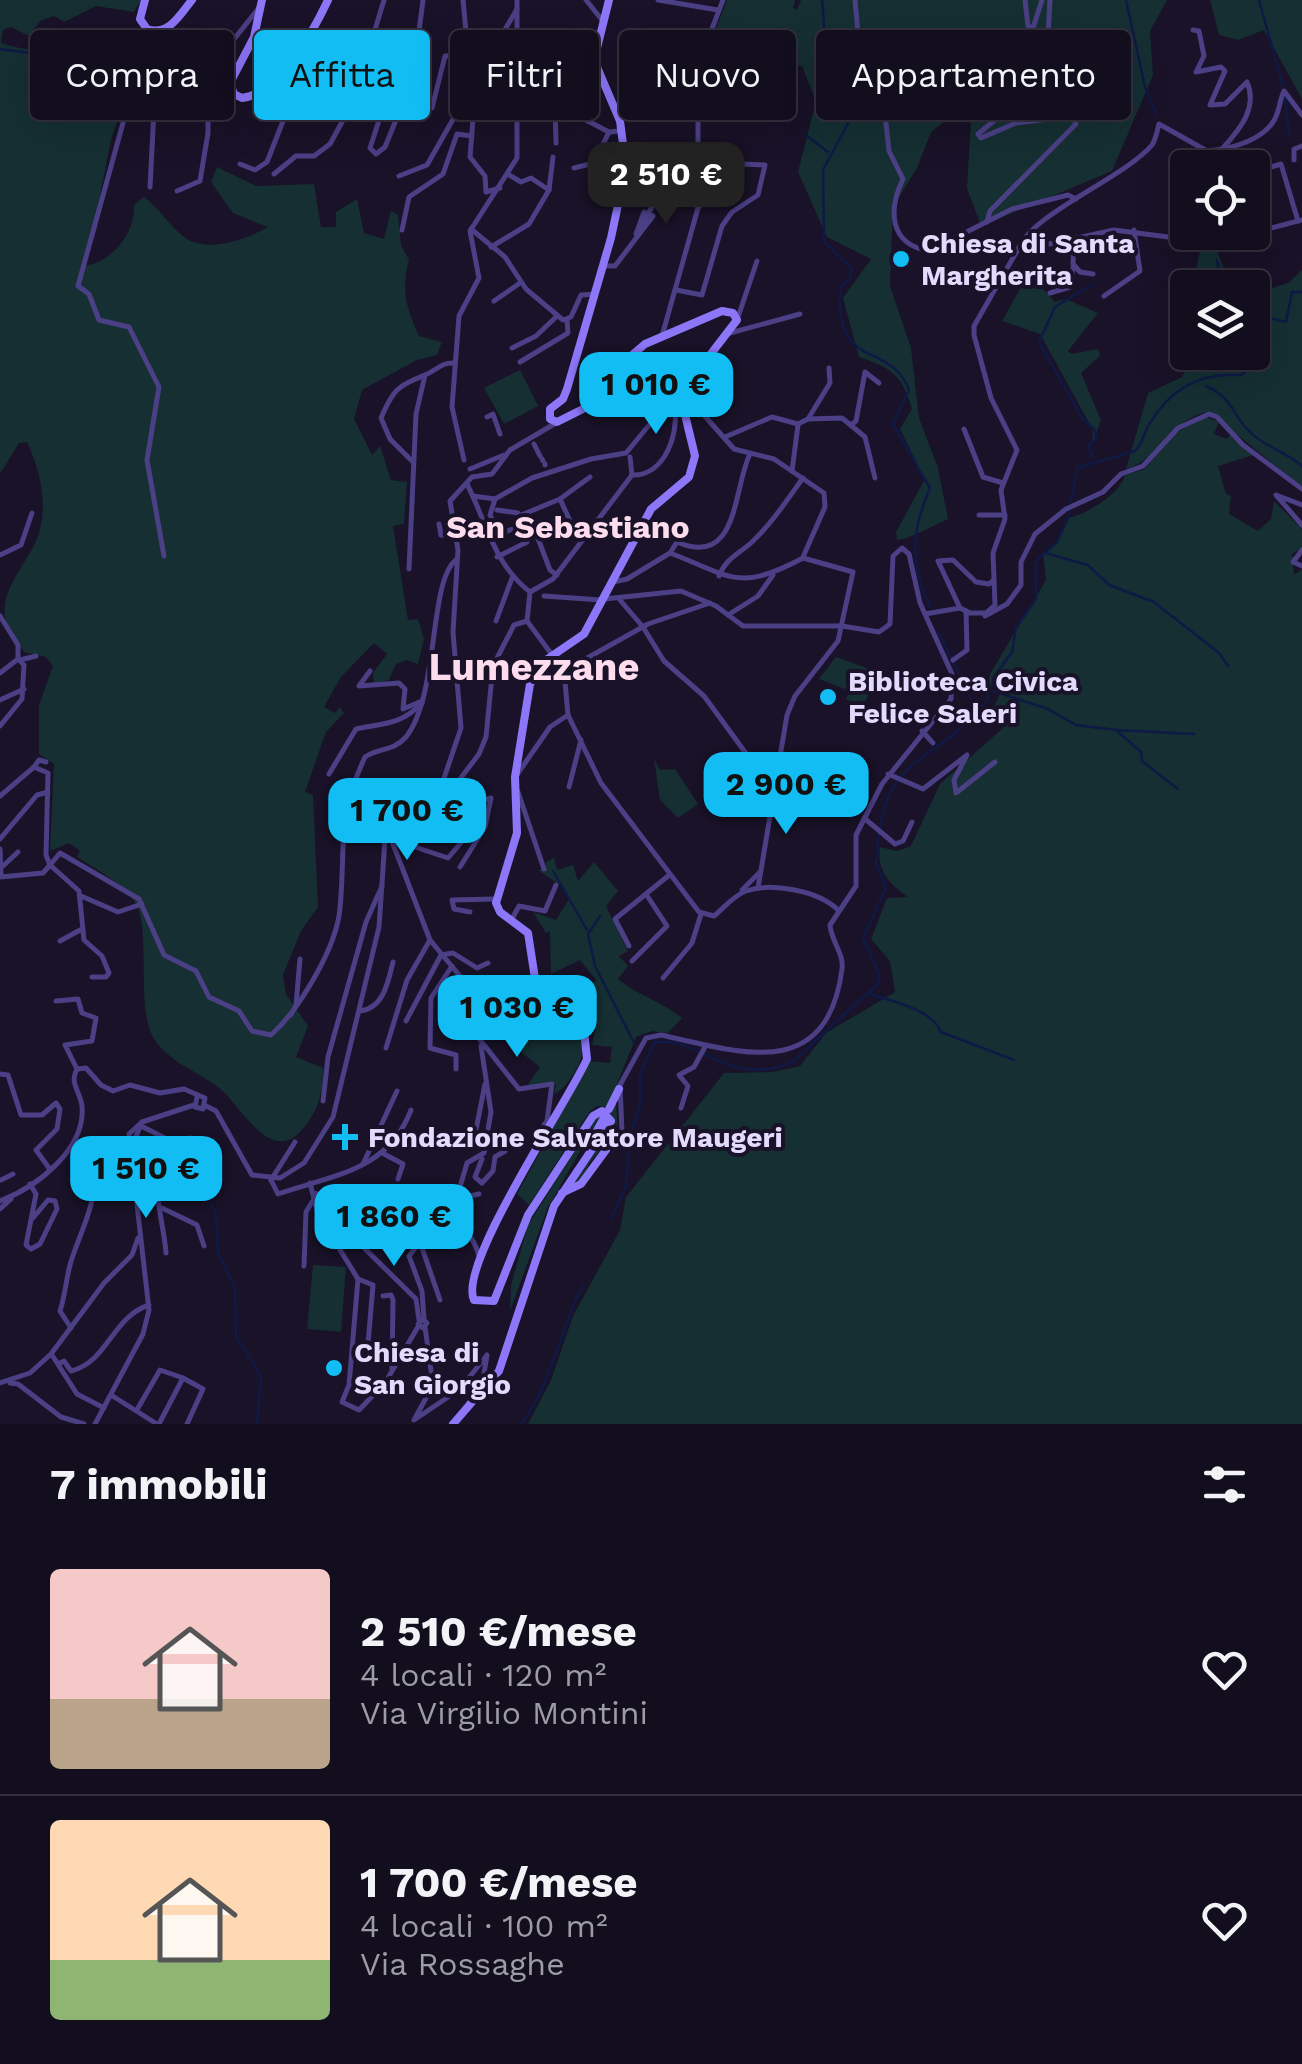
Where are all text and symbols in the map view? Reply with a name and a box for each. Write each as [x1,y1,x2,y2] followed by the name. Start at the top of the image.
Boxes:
[30,30,234,120] chip: Compra
[254,30,430,120] chip: Affitta
[450,30,599,120] chip: Filtri
[619,30,796,120] chip: Nuovo
[816,30,1131,120] chip: Appartamento
[574,142,758,227] pin: 2 510 €
[1170,150,1270,370] map controls
[1170,150,1270,250] button: locate
[610,155,722,193] text: 2 510 €
[921,227,1135,292] place label: Chiesa di Santa Margherita
[890,248,912,270] marker: Chiesa di Santa Margherita
[1170,270,1270,370] button: layers
[564,352,748,437] pin: 1 010 €
[601,365,711,403] text: 1 010 €
[446,508,690,546] district label: San Sebastiano
[429,645,639,689] district label: Lumezzane
[848,665,1079,730] place label: Biblioteca Civica Felice Saleri
[817,686,839,708] marker: Biblioteca Civica Felice Saleri
[694,752,878,837] pin: 2 900 €
[726,765,846,803] text: 2 900 €
[315,778,499,863] pin: 1 700 €
[350,791,464,829] text: 1 700 €
[425,975,609,1060] pin: 1 030 €
[460,988,574,1026] text: 1 030 €
[368,1121,783,1154] place label: Fondazione Salvatore Maugeri
[332,1124,358,1150] marker: Fondazione Salvatore Maugeri
[54,1136,238,1221] pin: 1 510 €
[92,1149,200,1187] text: 1 510 €
[302,1184,486,1269] pin: 1 860 €
[337,1197,451,1235] text: 1 860 €
[354,1336,511,1401] place label: Chiesa di San Giorgio
[323,1357,345,1379] marker: Chiesa di San Giorgio
[1197,1457,1252,1512] icon: filters
[50,1460,267,1509] text: 7 immobili
[360,1607,637,1656] text: 2 510 €/mese
[130,1609,250,1729] icon: home
[1197,1642,1252,1697] icon: heart
[360,1656,606,1694] text: 4 locali · 120 m²
[360,1694,648,1732] text: Via Virgilio Montini
[360,1858,638,1907] text: 1 700 €/mese
[130,1860,250,1980] icon: home
[1197,1893,1252,1948] icon: heart
[360,1907,608,1945] text: 4 locali · 100 m²
[360,1945,565,1983] text: Via Rossaghe

